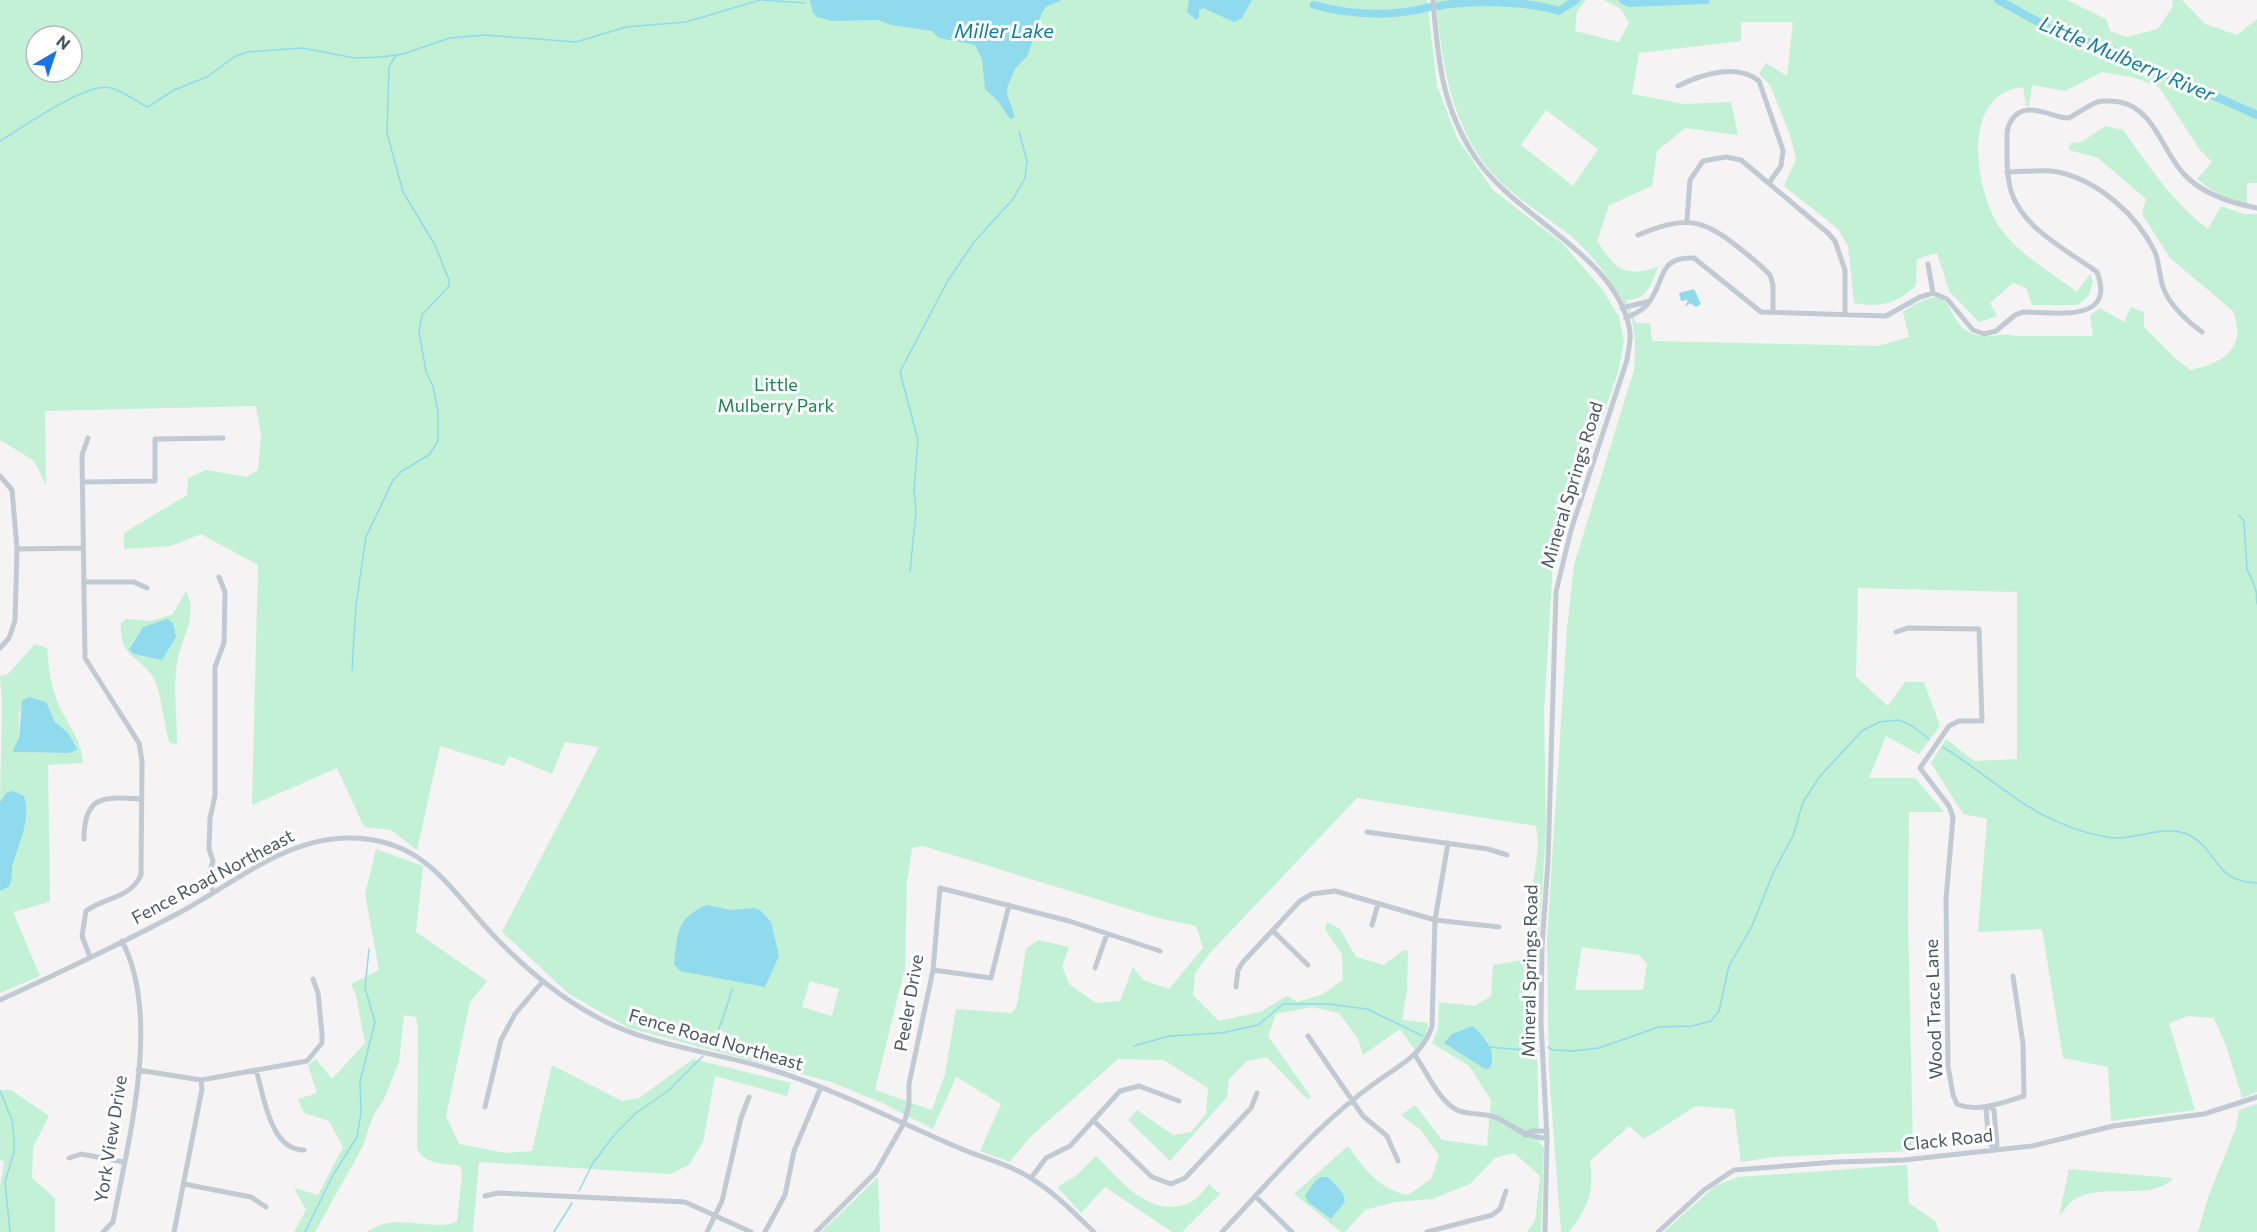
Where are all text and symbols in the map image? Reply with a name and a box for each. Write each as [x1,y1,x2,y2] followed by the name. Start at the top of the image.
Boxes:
[2036,10,2219,106] water label: Little Mulberry River
[954,18,1054,42] water label: Miller Lake
[24,24,84,84] north arrow
[53,31,74,53] text: N
[718,373,835,416] park label: Little Mulberry Park
[1535,399,1607,571] street label: Mineral Springs Road
[128,824,297,928] street label: Fence Road Northeast
[1516,884,1542,1058] street label: Mineral Springs Road
[1920,939,1946,1080] street label: Wood Trace Lane
[889,953,927,1053] street label: Peeler Drive
[626,1004,806,1075] street label: Fence Road Northeast
[89,1074,131,1204] street label: York View Drive
[1902,1123,1994,1155] street label: Clack Road

